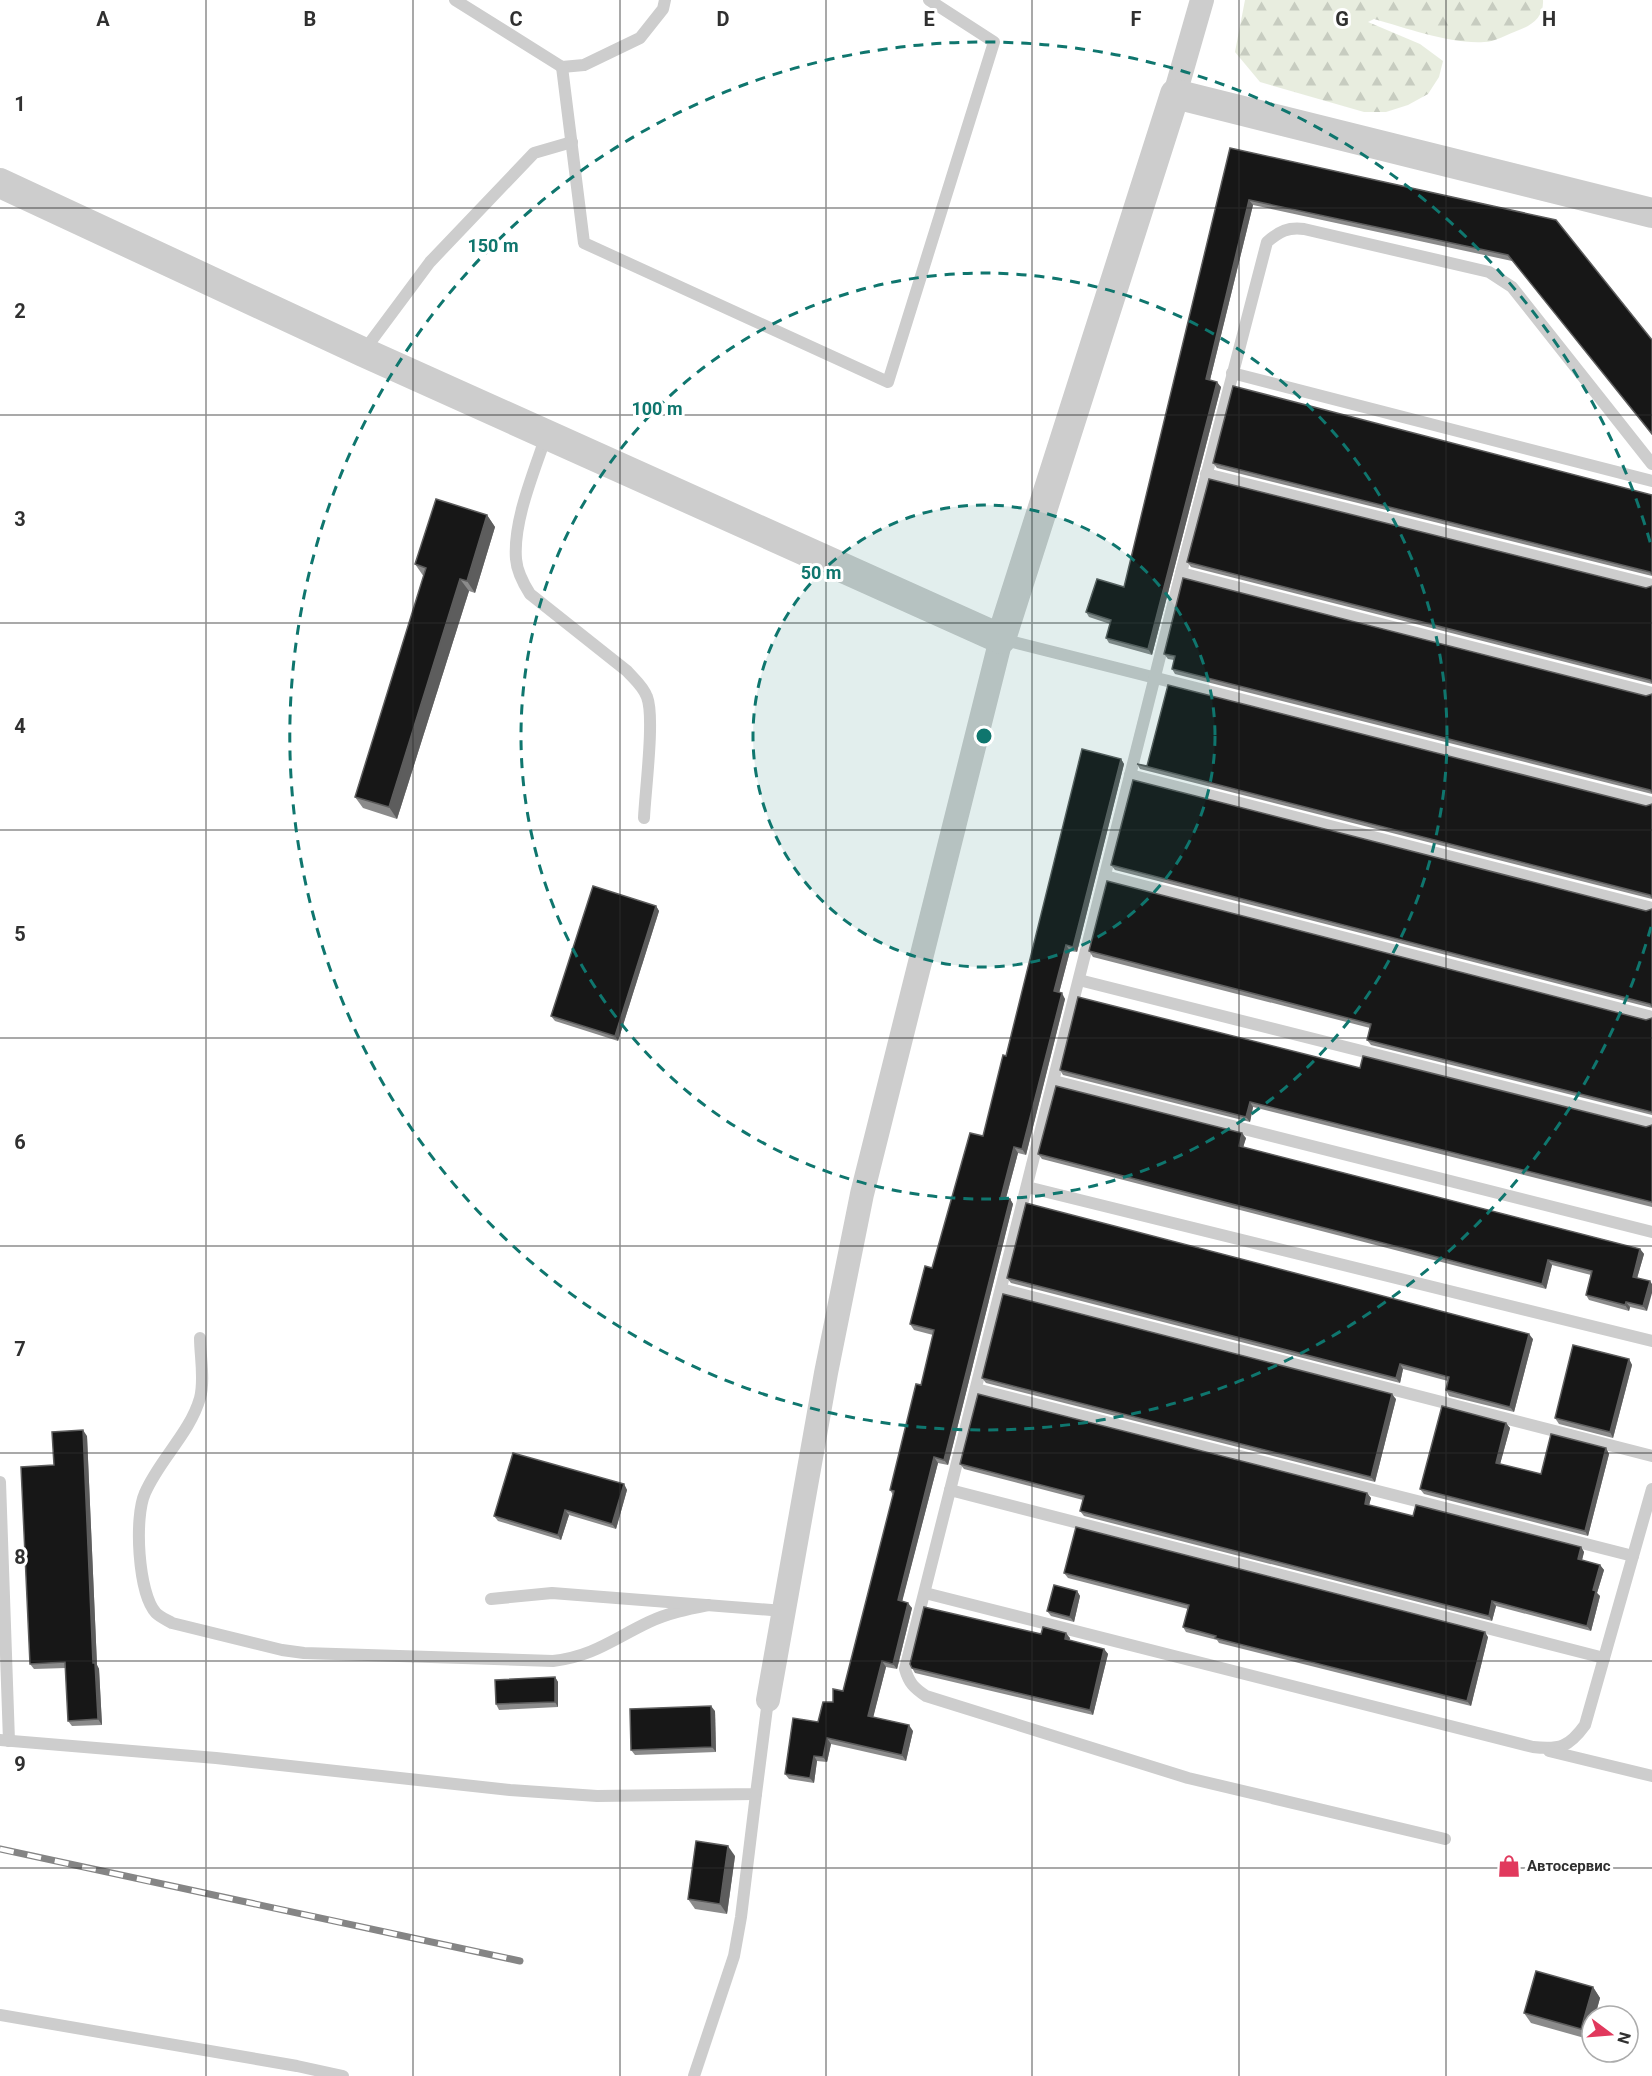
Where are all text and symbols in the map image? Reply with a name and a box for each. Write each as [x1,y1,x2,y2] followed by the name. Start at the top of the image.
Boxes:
[96,7,110,31] text: A
[304,7,316,31] text: B
[509,7,523,31] text: C
[717,7,730,31] text: D
[923,7,935,31] text: E
[1131,7,1142,31] text: F
[1335,7,1349,31] text: G
[1542,7,1556,31] text: H
[14,92,26,116] text: 1
[467,235,519,256] text: 150 m
[14,299,26,323] text: 2
[631,398,683,419] text: 100 m
[14,507,26,531] text: 3
[801,562,841,583] text: 50 m
[14,714,26,738] text: 4
[974,726,994,746] centre of rings
[14,922,26,946] text: 5
[14,1130,26,1154] text: 6
[14,1337,26,1361] text: 7
[14,1545,26,1569] text: 8
[14,1752,26,1776] text: 9
[1496,1853,1522,1879] shop icon: Автосервис
[1527,1857,1611,1875] place label: Автосервис
[1580,2004,1640,2064] north arrow
[1613,2030,1635,2046] text: N

